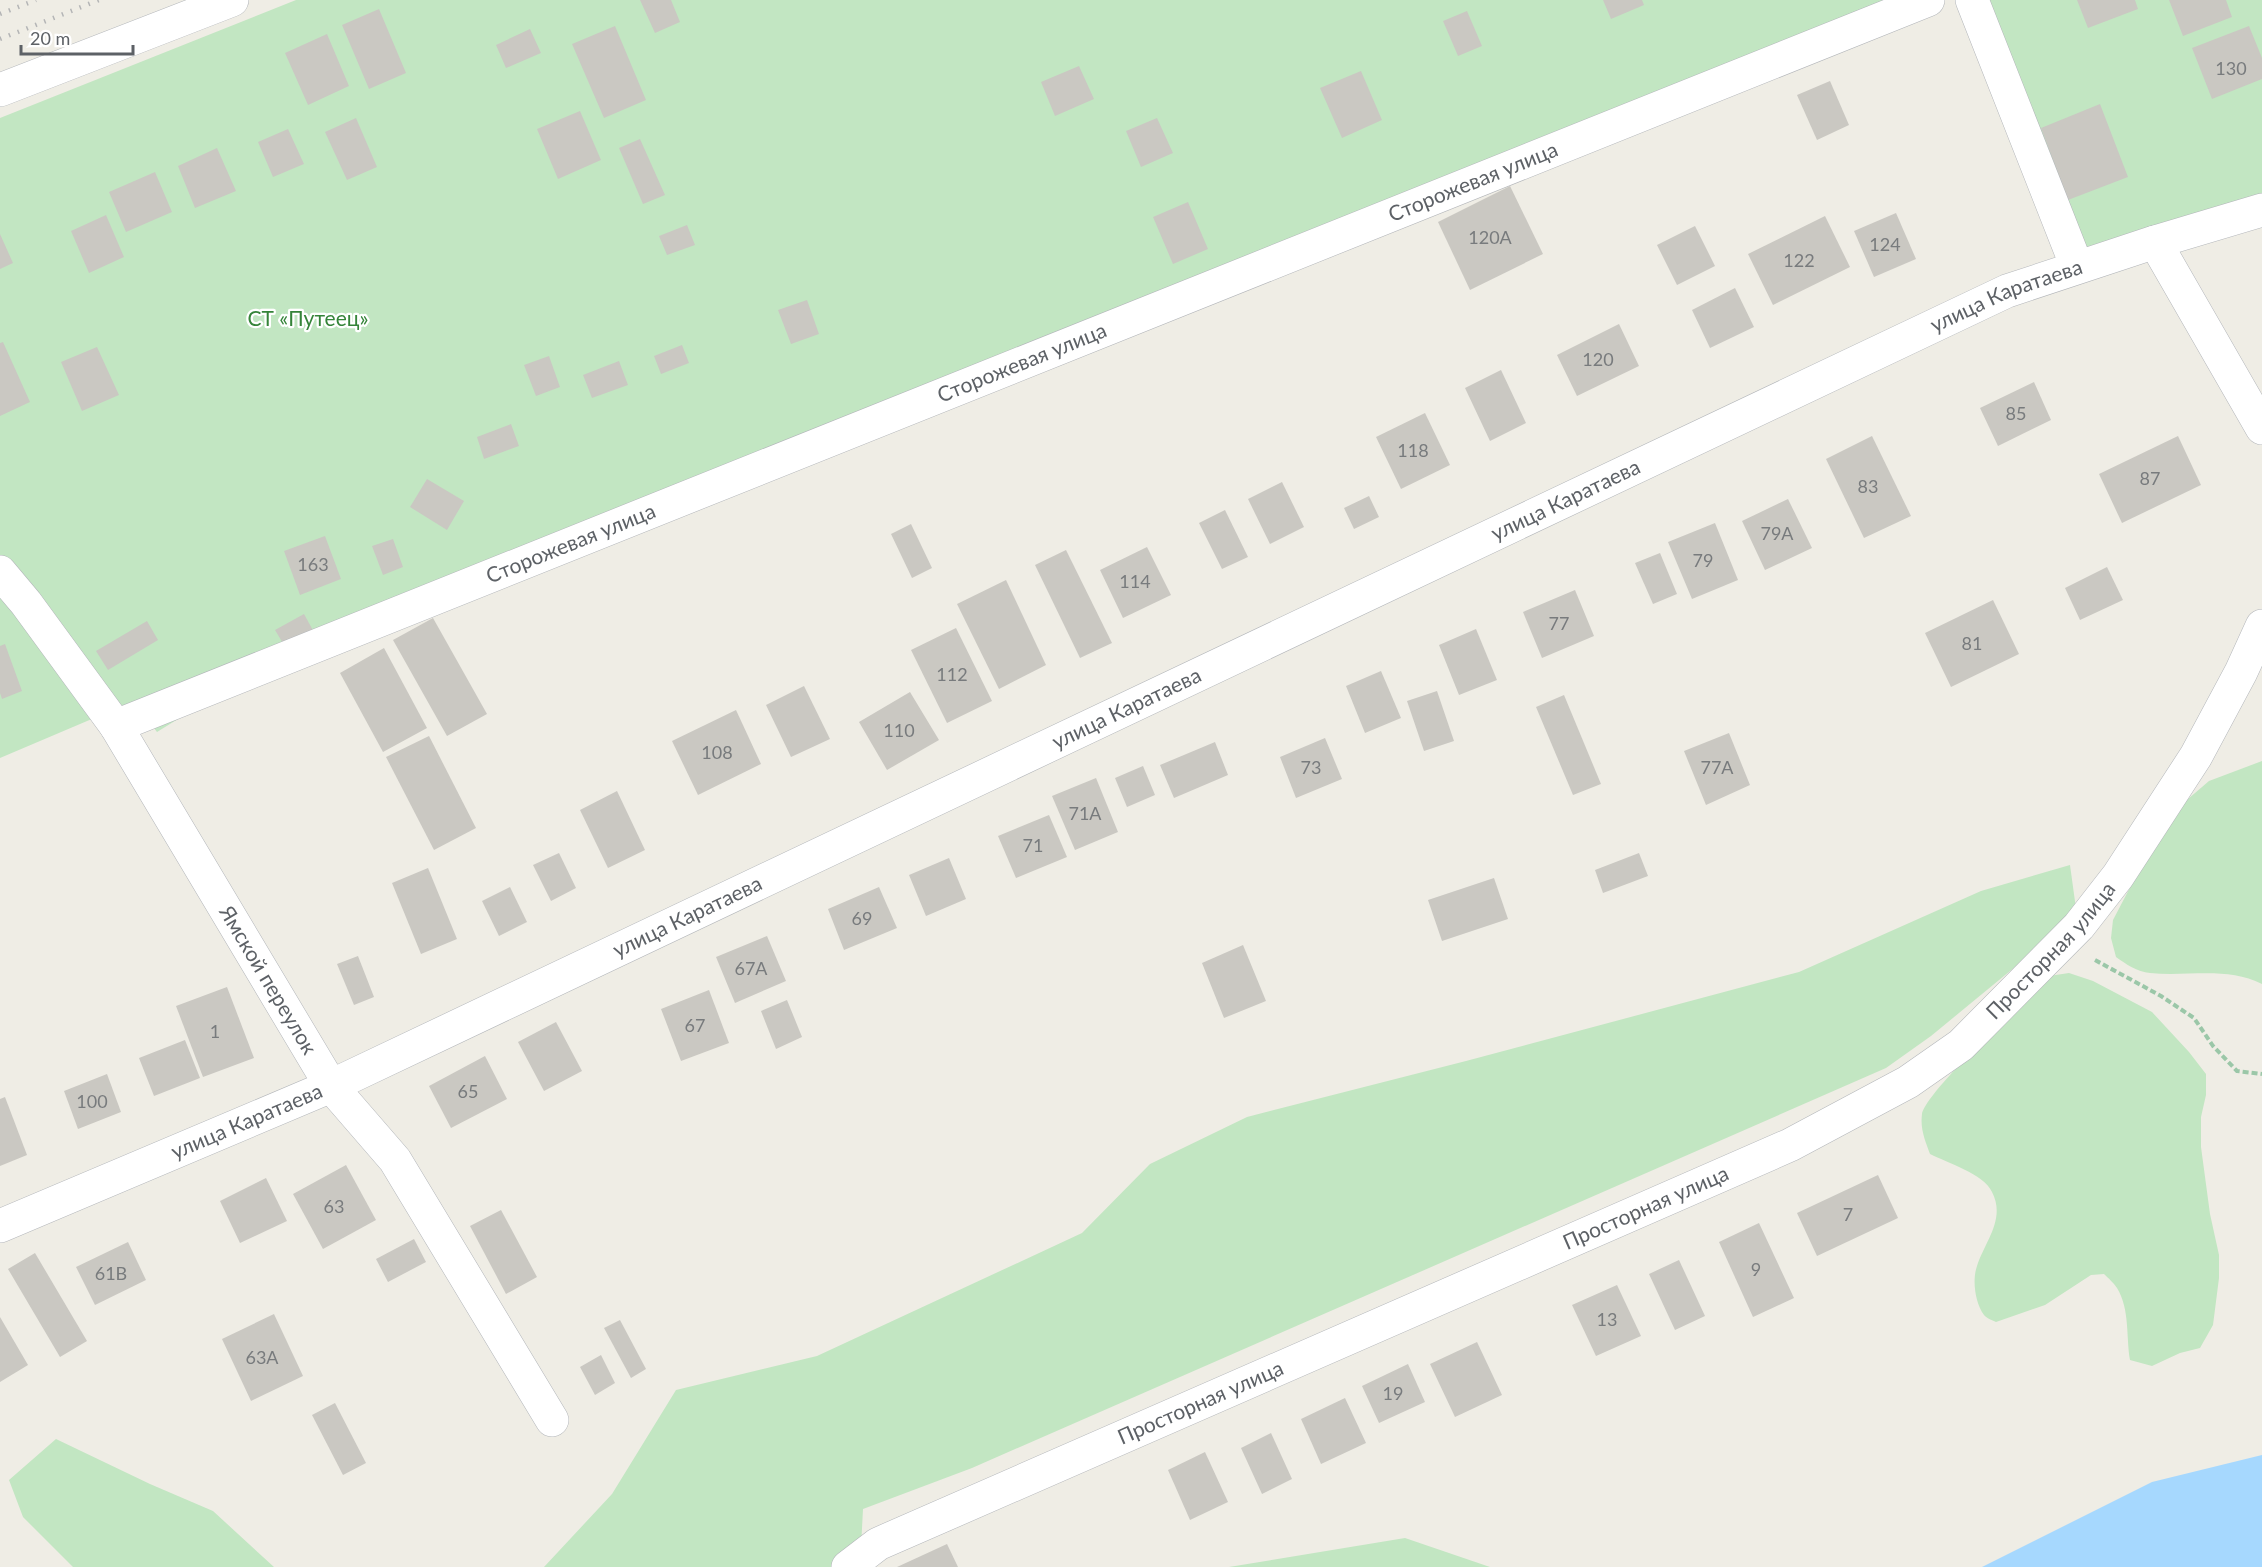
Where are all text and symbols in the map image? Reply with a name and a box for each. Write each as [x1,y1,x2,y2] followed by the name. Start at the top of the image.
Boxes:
[21,18,134,56] scale bar
[30,27,70,49] text: 20 m
[2215,57,2247,79] house number: 130
[1384,136,1561,226] street label: Сторожевая улица
[1468,226,1513,248] house number: 120А
[1869,233,1901,255] house number: 124
[1783,249,1815,271] house number: 122
[1926,253,2085,337] street label: улица Каратаева
[248,305,368,330] park label: СТ «Путеец»
[933,316,1110,407] street label: Сторожевая улица
[1582,348,1614,370] house number: 120
[2006,402,2026,424] house number: 85
[1397,439,1429,461] house number: 118
[1487,453,1644,545] street label: улица Каратаева
[2140,467,2160,489] house number: 87
[1858,475,1878,497] house number: 83
[482,497,659,587] street label: Сторожевая улица
[1760,522,1794,544] house number: 79А
[1693,549,1713,571] house number: 79
[297,553,329,575] house number: 163
[1119,570,1151,592] house number: 114
[1549,612,1569,634] house number: 77
[1962,632,1982,654] house number: 81
[1047,661,1205,753] street label: улица Каратаева
[936,663,968,685] house number: 112
[883,719,915,741] house number: 110
[701,741,733,763] house number: 108
[1301,756,1321,778] house number: 73
[1700,756,1734,778] house number: 77А
[1068,802,1102,824] house number: 71А
[1023,834,1043,856] house number: 71
[608,870,765,962] street label: улица Каратаева
[1980,876,2120,1024] street label: Просторная улица
[215,900,323,1059] street label: Ямской переулок
[852,907,872,929] house number: 69
[734,957,768,979] house number: 67А
[685,1014,705,1036] house number: 67
[210,1020,220,1042] house number: 1
[167,1077,326,1163] street label: улица Каратаева
[458,1080,478,1102] house number: 65
[76,1090,108,1112] house number: 100
[1559,1159,1732,1254] street label: Просторная улица
[324,1195,344,1217] house number: 63
[1843,1203,1853,1225] house number: 7
[1751,1258,1761,1280] house number: 9
[95,1262,127,1284] house number: 61В
[1597,1308,1617,1330] house number: 13
[245,1346,279,1368] house number: 63А
[1113,1354,1287,1449] street label: Просторная улица
[1383,1382,1403,1404] house number: 19

